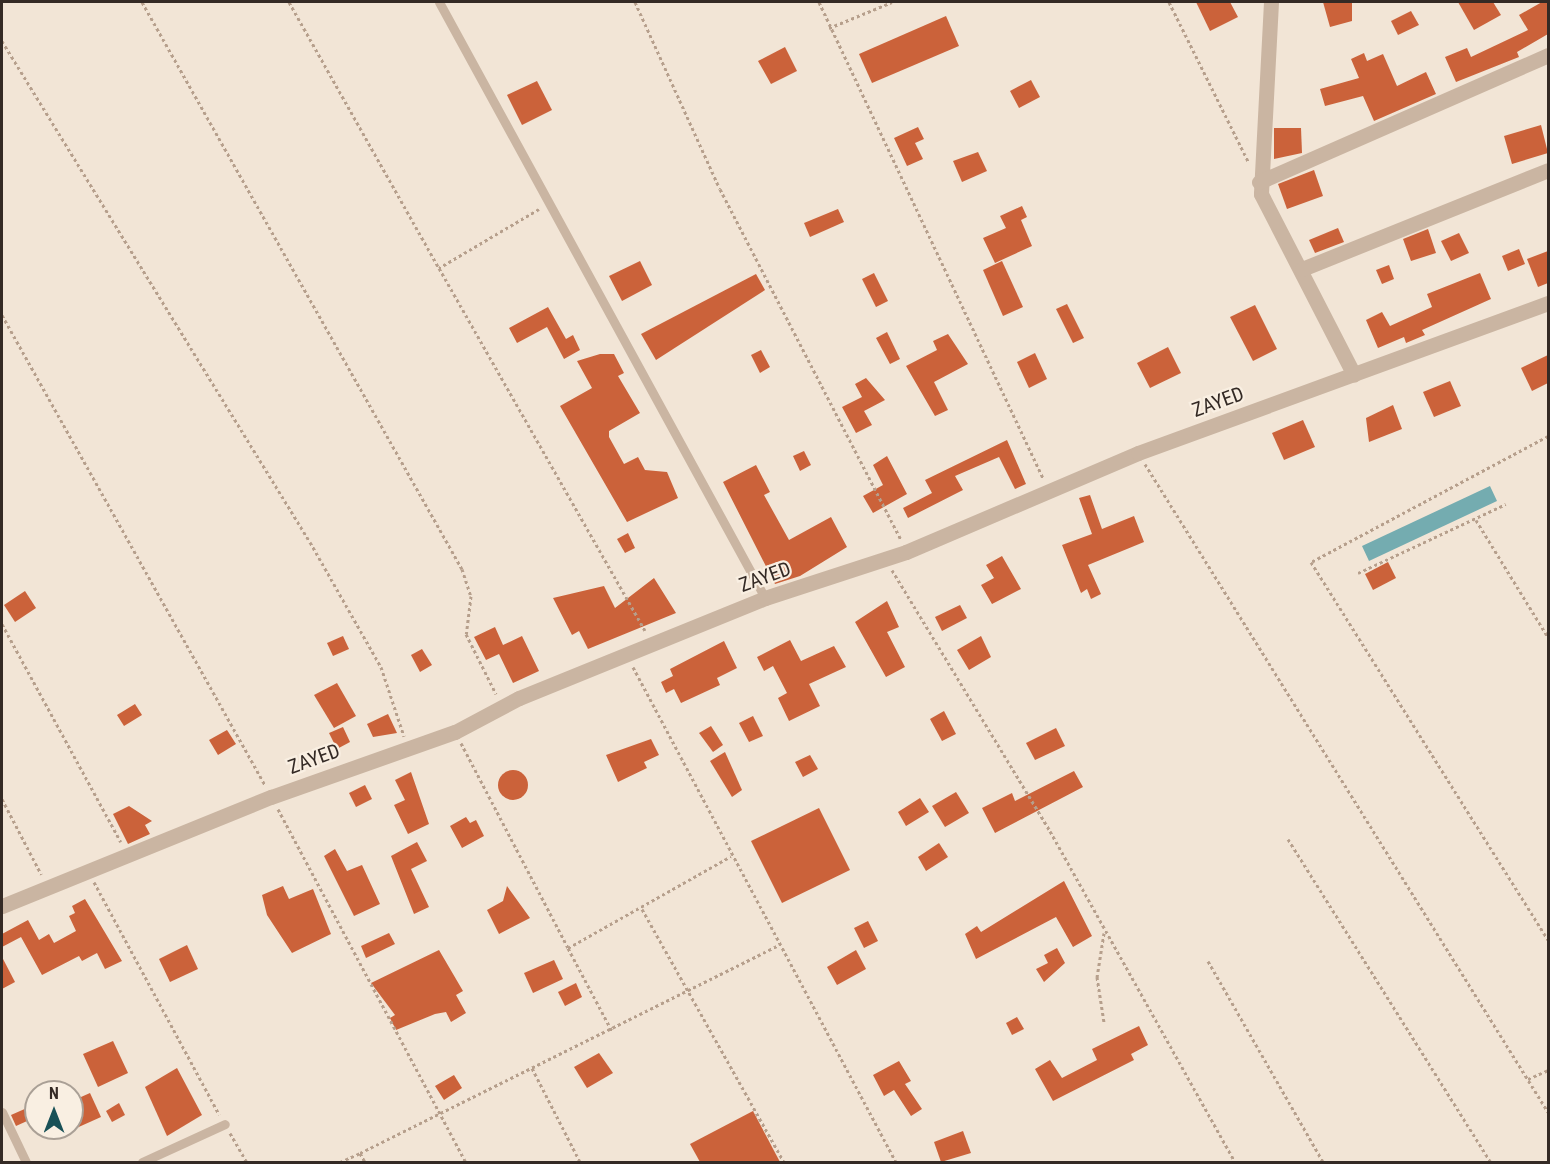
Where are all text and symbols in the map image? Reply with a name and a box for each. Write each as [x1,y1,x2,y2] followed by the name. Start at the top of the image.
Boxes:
[1189,382,1247,422] street label: ZAYED
[736,557,794,597] street label: ZAYED
[285,739,343,779] street label: ZAYED
[24,1080,84,1140] north arrow
[49,1084,59,1103] text: N

